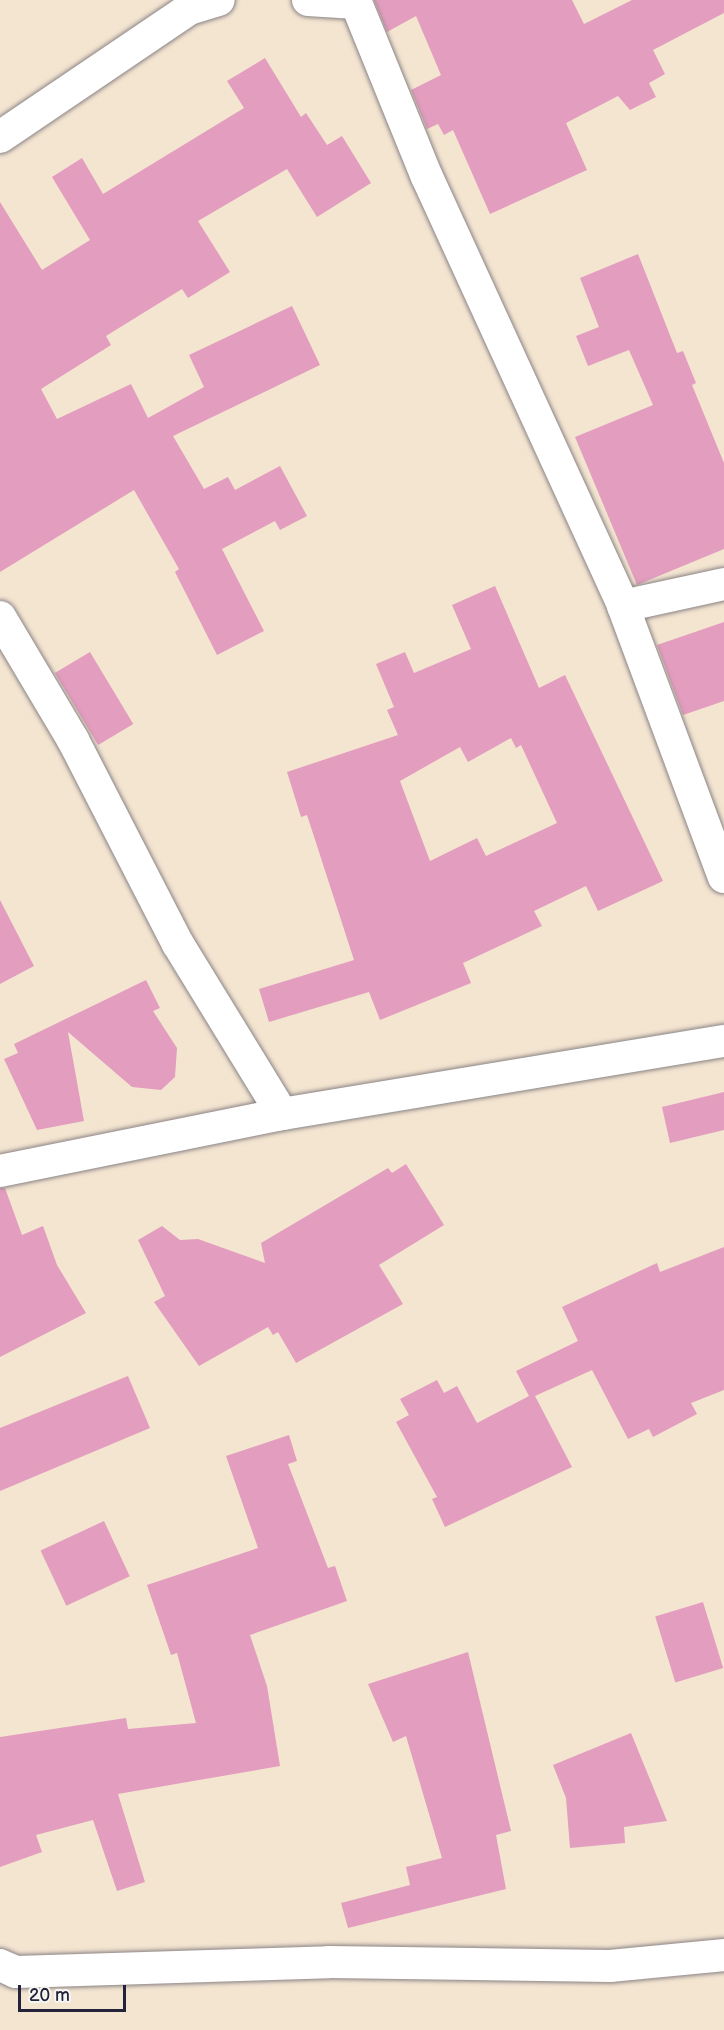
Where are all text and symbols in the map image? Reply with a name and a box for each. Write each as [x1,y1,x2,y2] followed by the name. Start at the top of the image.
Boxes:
[21,1973,129,2011] scale bar
[29,1985,70,2006] text: 20 m

